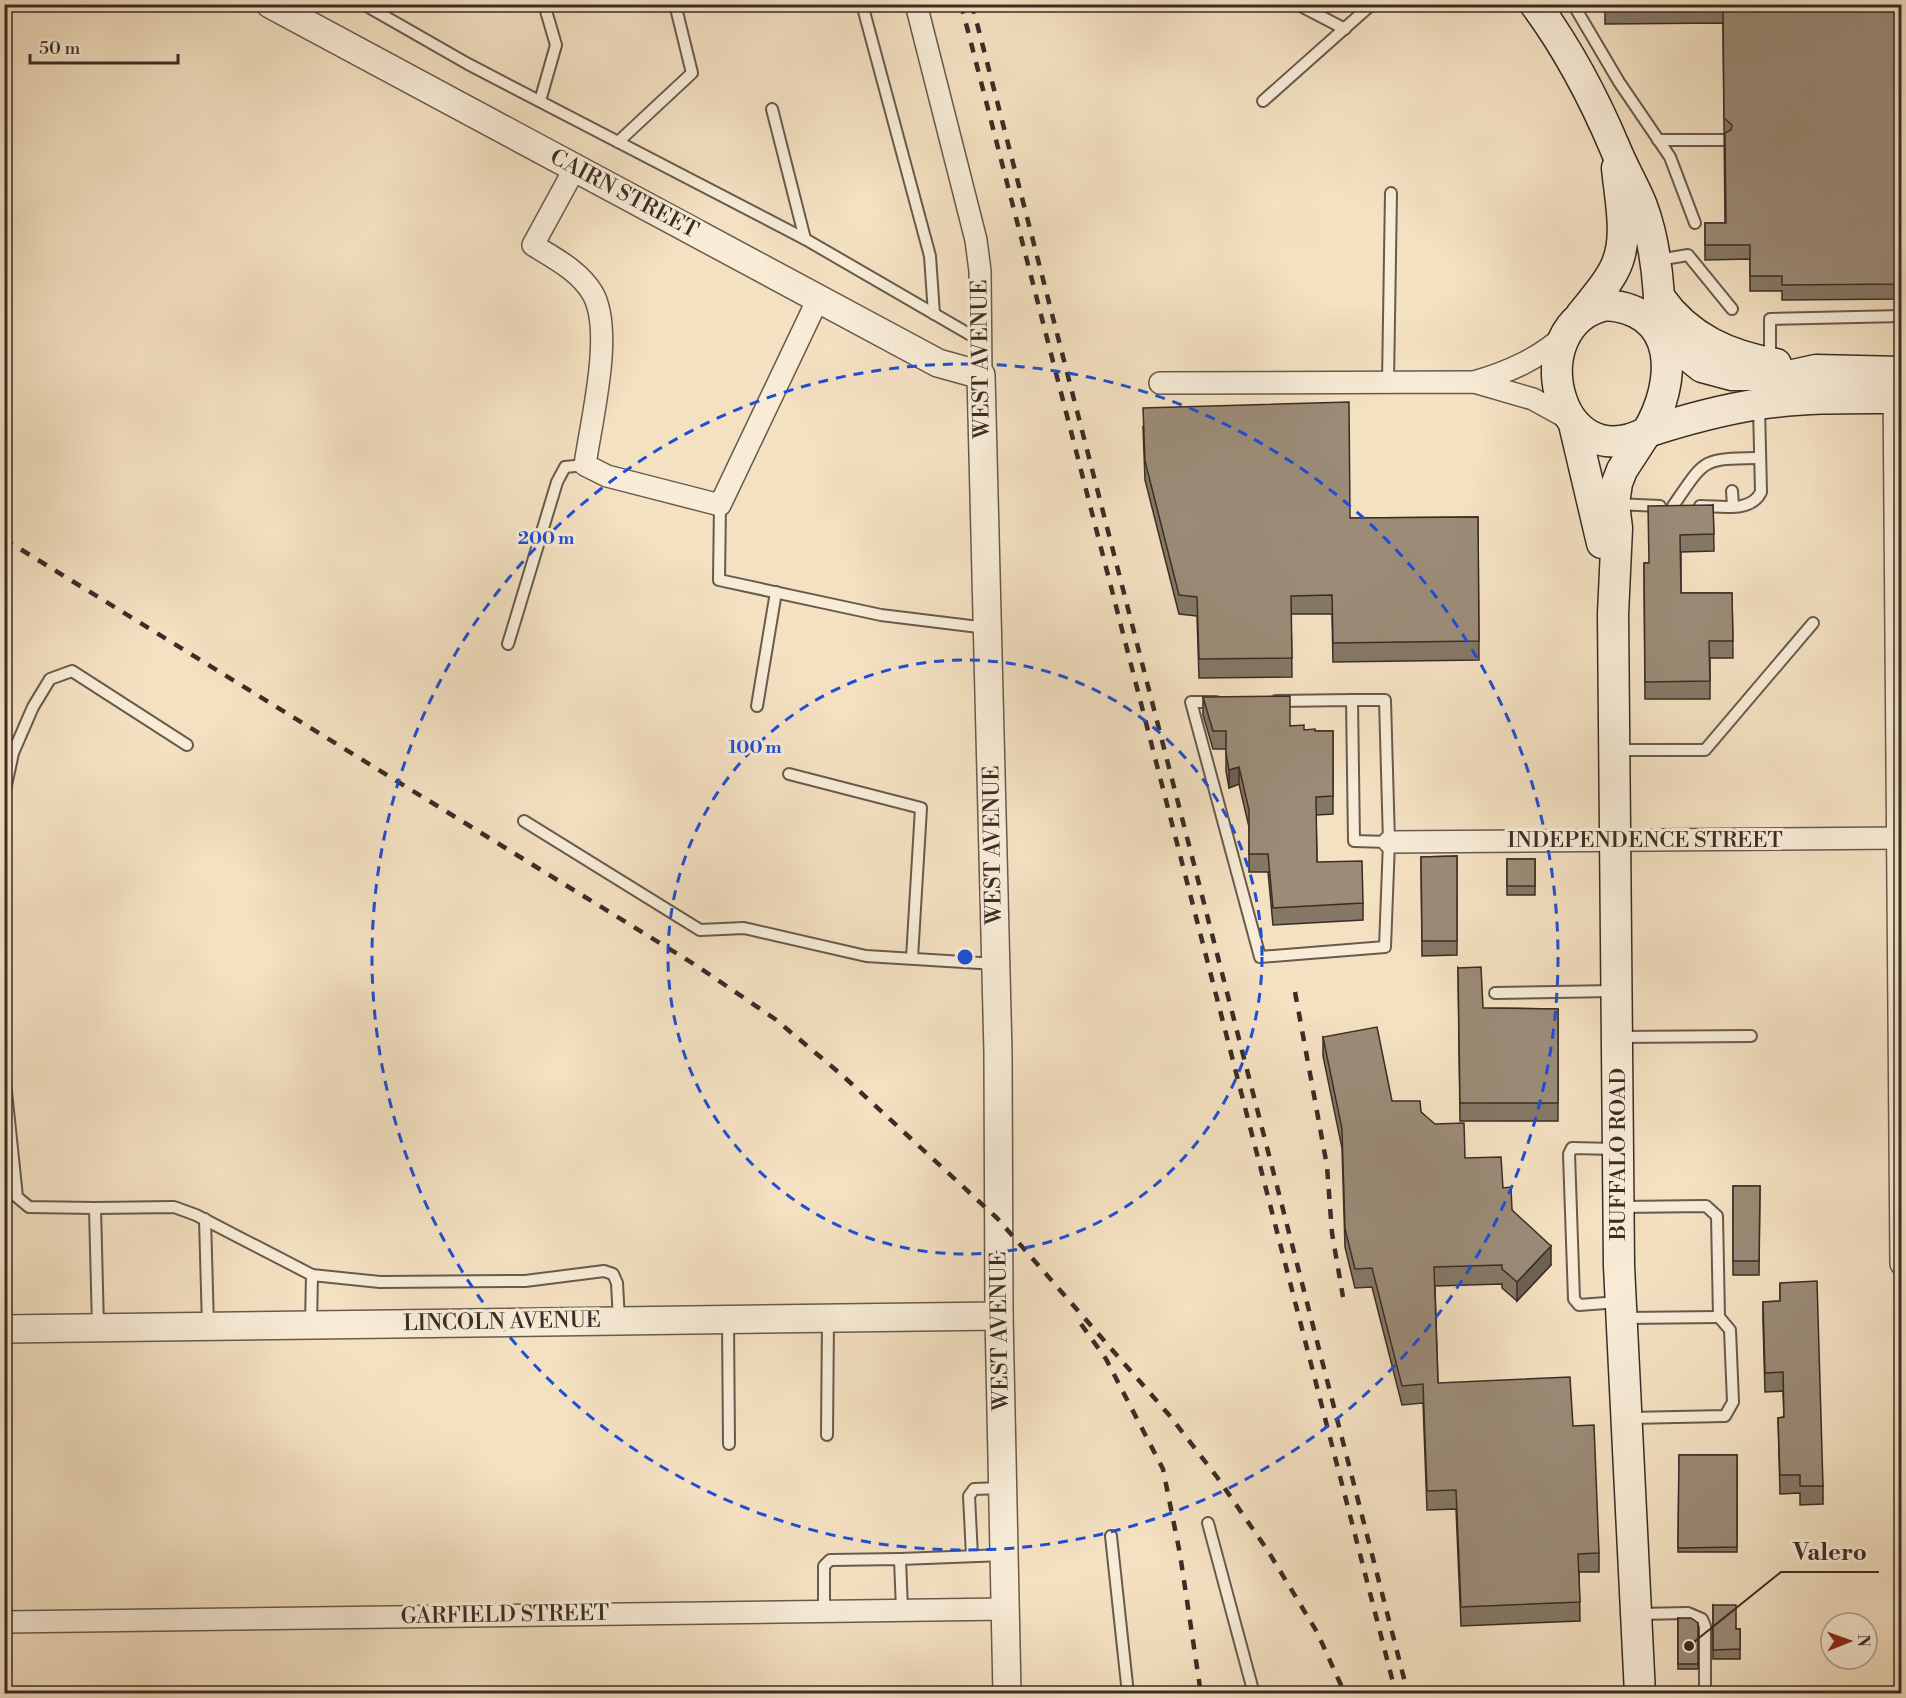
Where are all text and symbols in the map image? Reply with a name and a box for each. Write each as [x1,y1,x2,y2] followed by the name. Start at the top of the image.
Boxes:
[30,27,178,65] scale bar
[39,37,81,60] text: 50 m
[545,144,703,244] street label: CAIRN STREET
[966,279,996,440] street label: WEST AVENUE
[518,527,575,550] text: 200 m
[728,736,782,759] text: 100 m
[978,765,1008,926] street label: WEST AVENUE
[1507,827,1783,854] street label: INDEPENDENCE STREET
[955,947,975,967] centre of rings
[1605,1068,1632,1241] street label: BUFFALO ROAD
[985,1251,1015,1412] street label: WEST AVENUE
[403,1307,601,1337] street label: LINCOLN AVENUE
[1781,1530,1879,1572] callout: Valero
[1792,1538,1867,1568] text: Valero
[400,1600,610,1630] street label: GARFIELD STREET
[1819,1611,1879,1671] north arrow
[1853,1634,1873,1648] text: N

